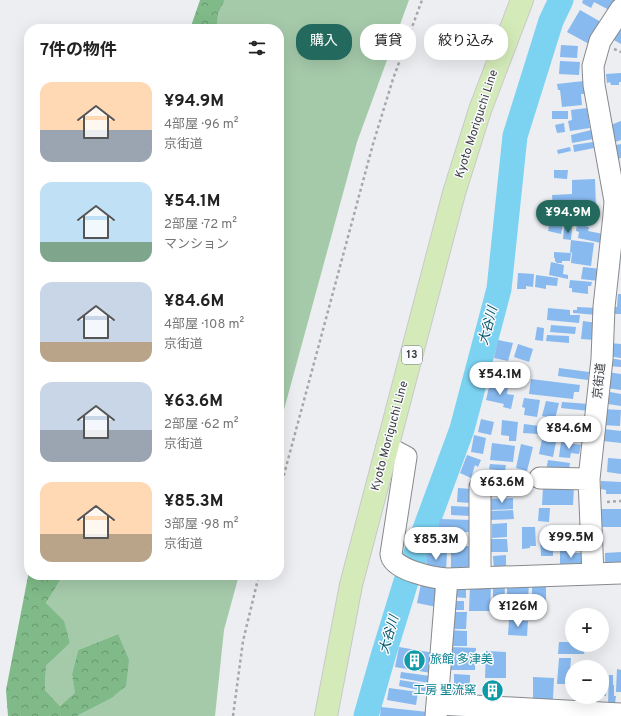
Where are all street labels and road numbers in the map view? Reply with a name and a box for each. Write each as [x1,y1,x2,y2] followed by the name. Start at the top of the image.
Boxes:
[452,68,502,180] street label: Kyoto Moriguchi Line
[402,346,422,364] road number: 13
[590,362,610,400] street label: 京街道
[368,379,412,493] street label: Kyoto Moriguchi Line

